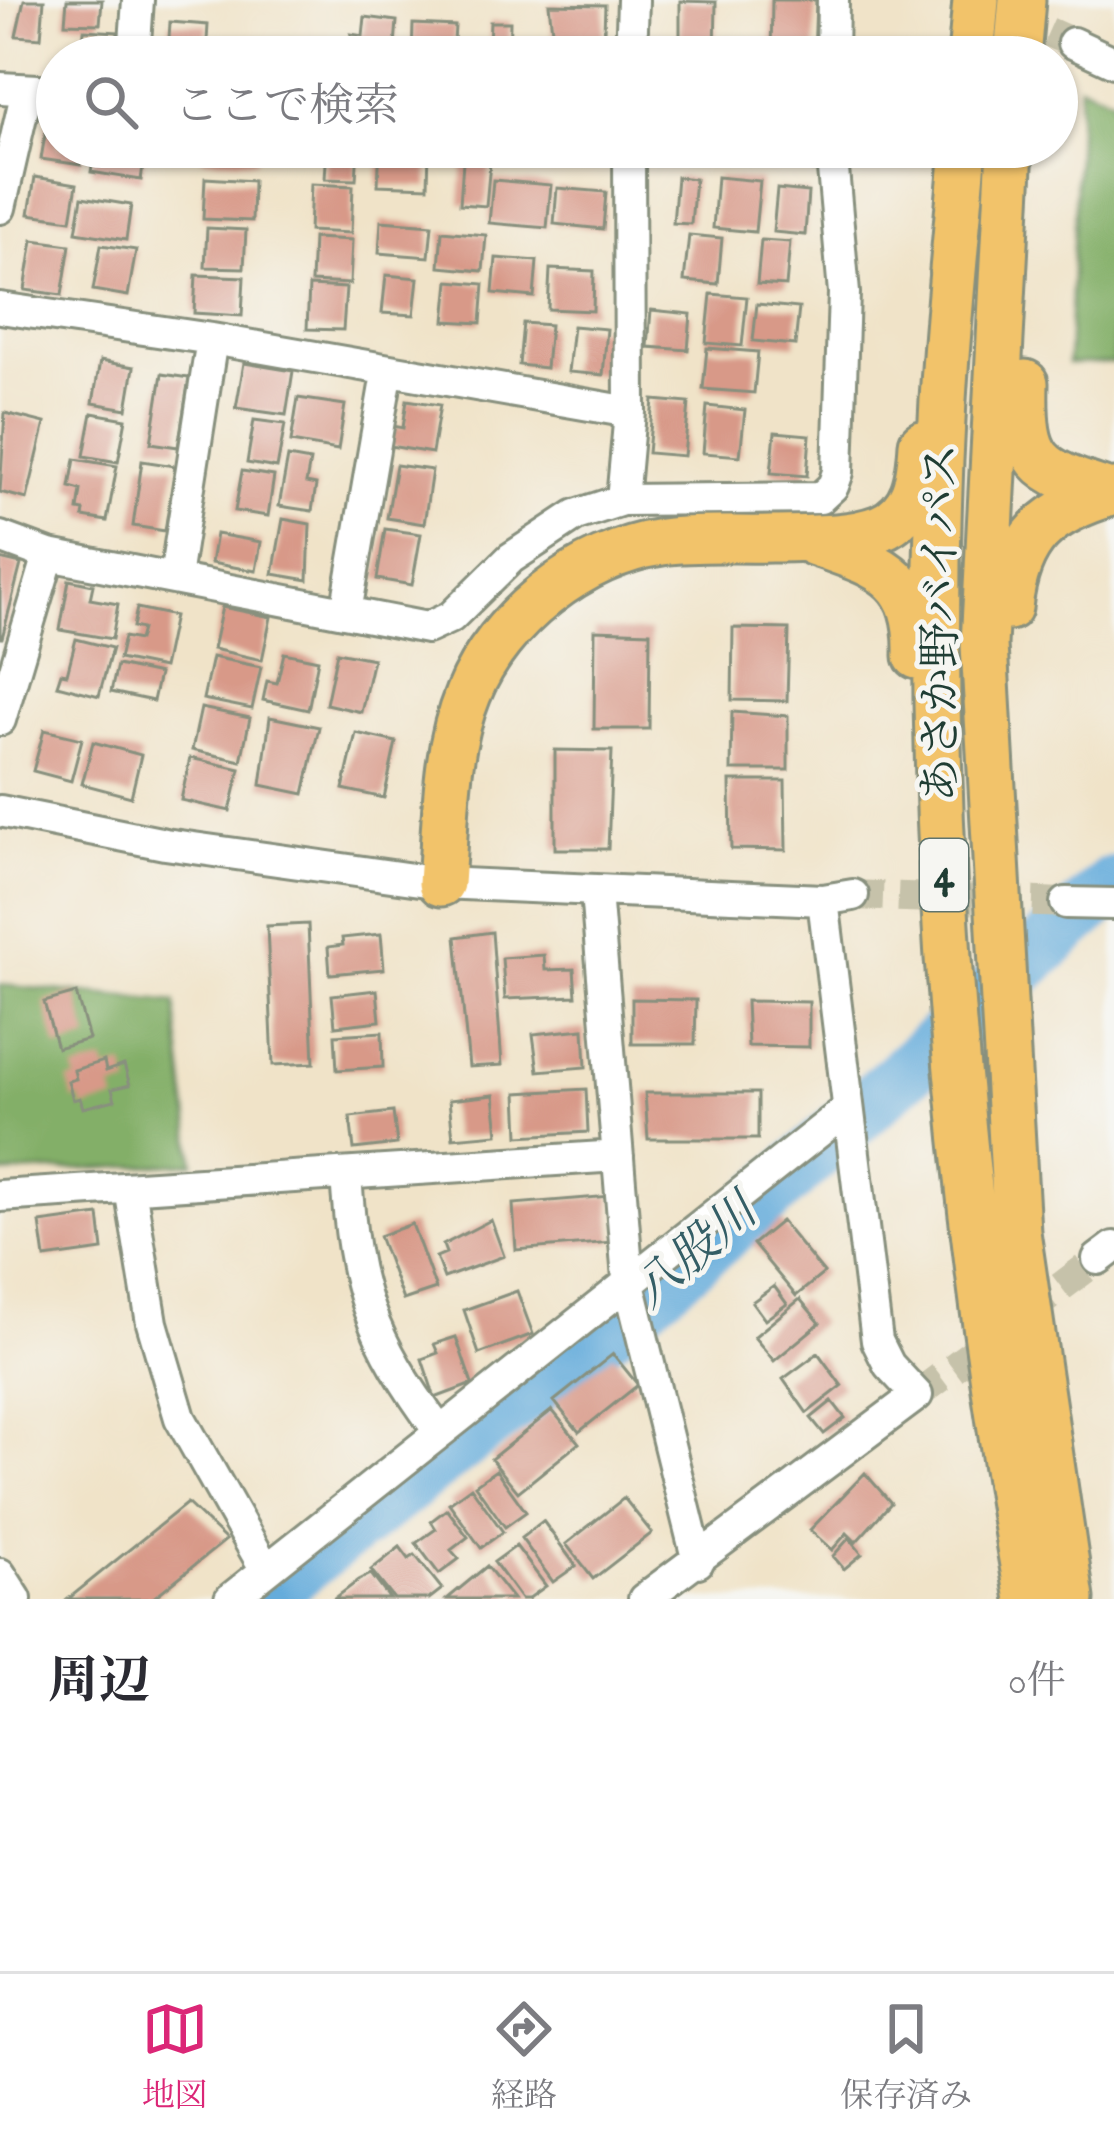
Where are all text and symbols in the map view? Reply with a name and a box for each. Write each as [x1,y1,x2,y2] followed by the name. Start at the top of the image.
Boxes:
[36,36,1078,168] search box
[78,69,144,135] icon: search
[174,79,399,136] text: ここで検索
[914,443,971,803] street label: あさか野バイパス
[920,839,968,911] road number: 4
[622,1180,774,1323] water label: 八股川
[48,1651,150,1716] text: 周辺
[1008,1658,1066,1707] text: 0件
[142,1996,208,2118] tab: 地図
[491,1996,557,2118] tab: 経路
[840,1996,972,2118] tab: 保存済み

